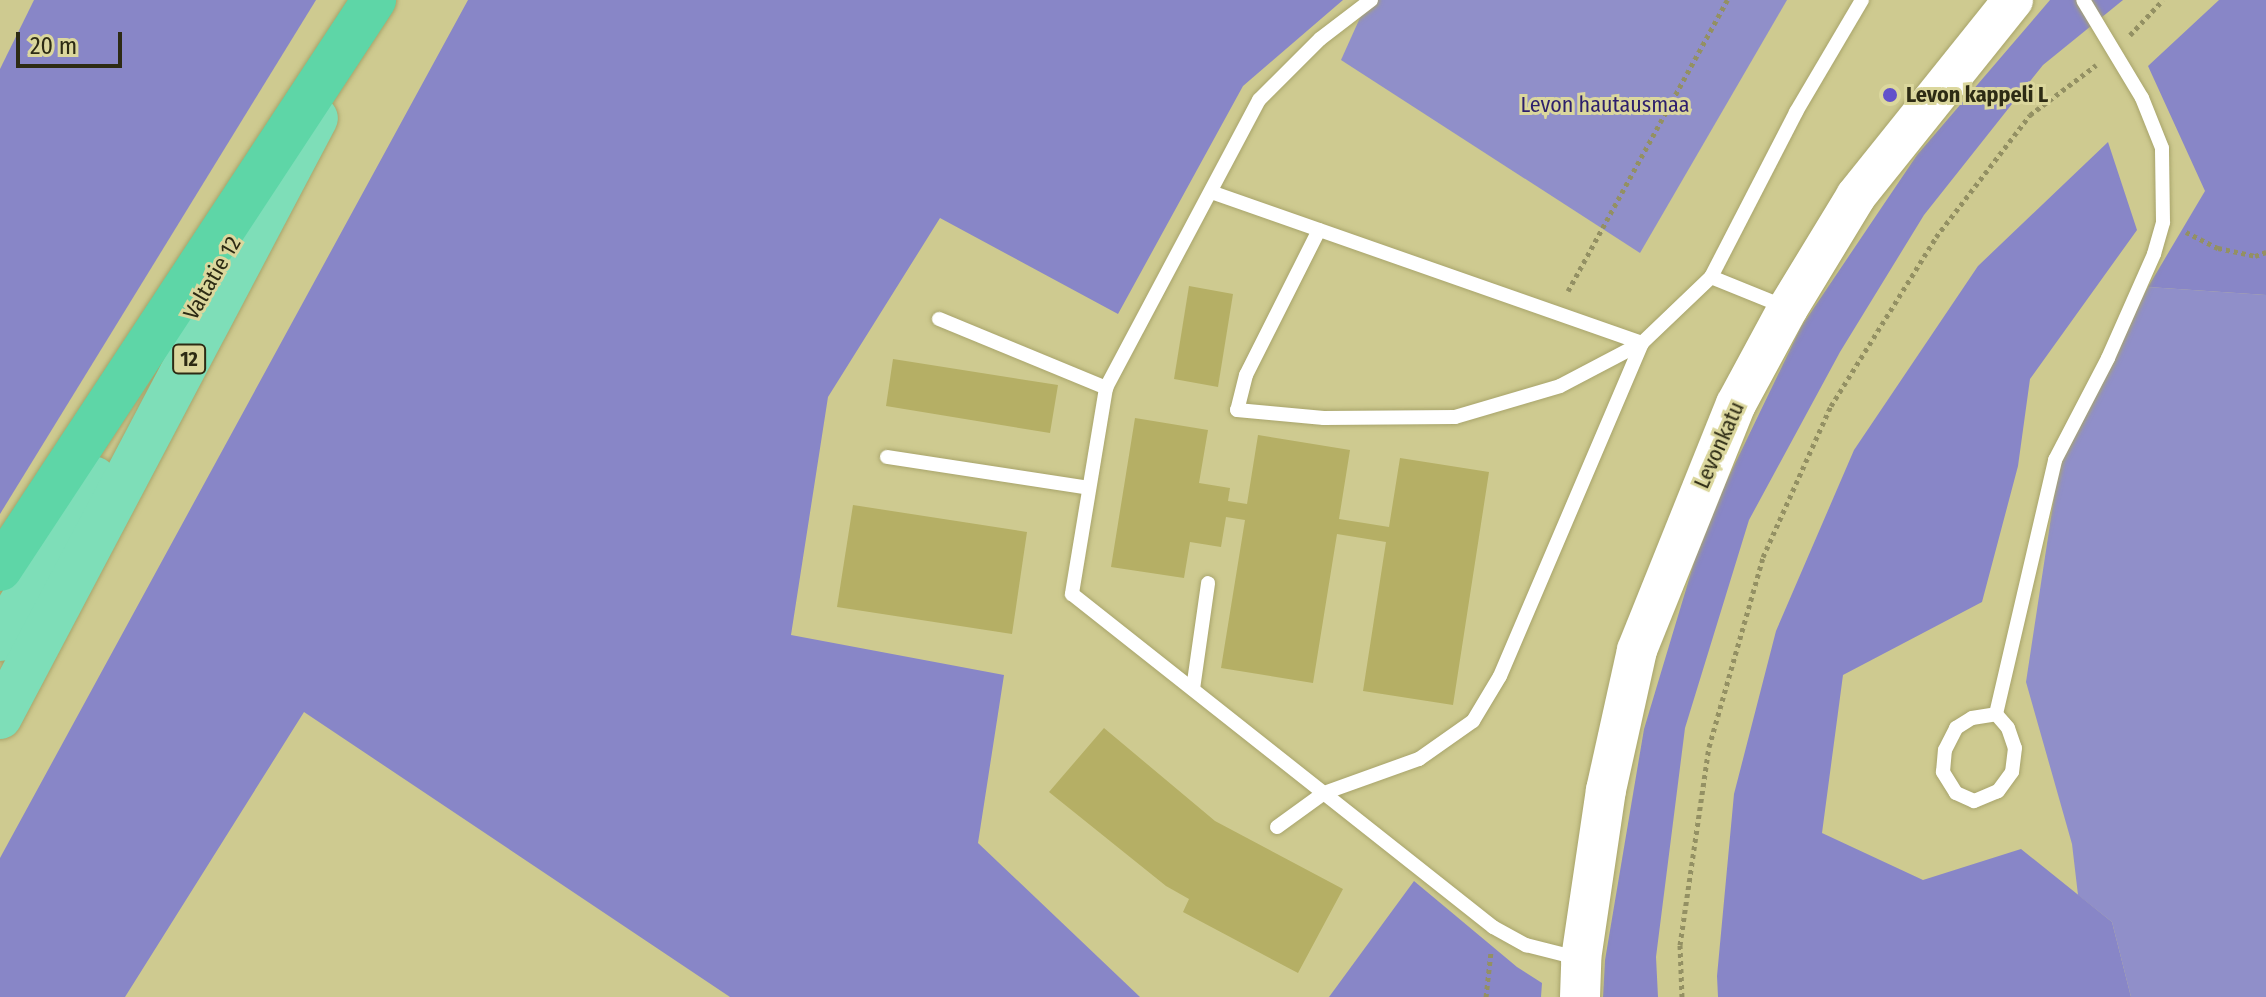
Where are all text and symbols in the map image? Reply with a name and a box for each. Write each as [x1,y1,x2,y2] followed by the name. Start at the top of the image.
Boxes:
[20,16,126,66] scale bar
[30,32,77,60] text: 20 m
[1906,82,2048,108] place label: Levon kappeli L
[1881,86,1899,104] marker: Levon kappeli L
[1520,92,1690,118] park label: Levon hautausmaa
[178,232,246,324] street label: Valtatie 12
[171,343,207,375] road number: 12
[1688,397,1750,493] street label: Levonkatu

